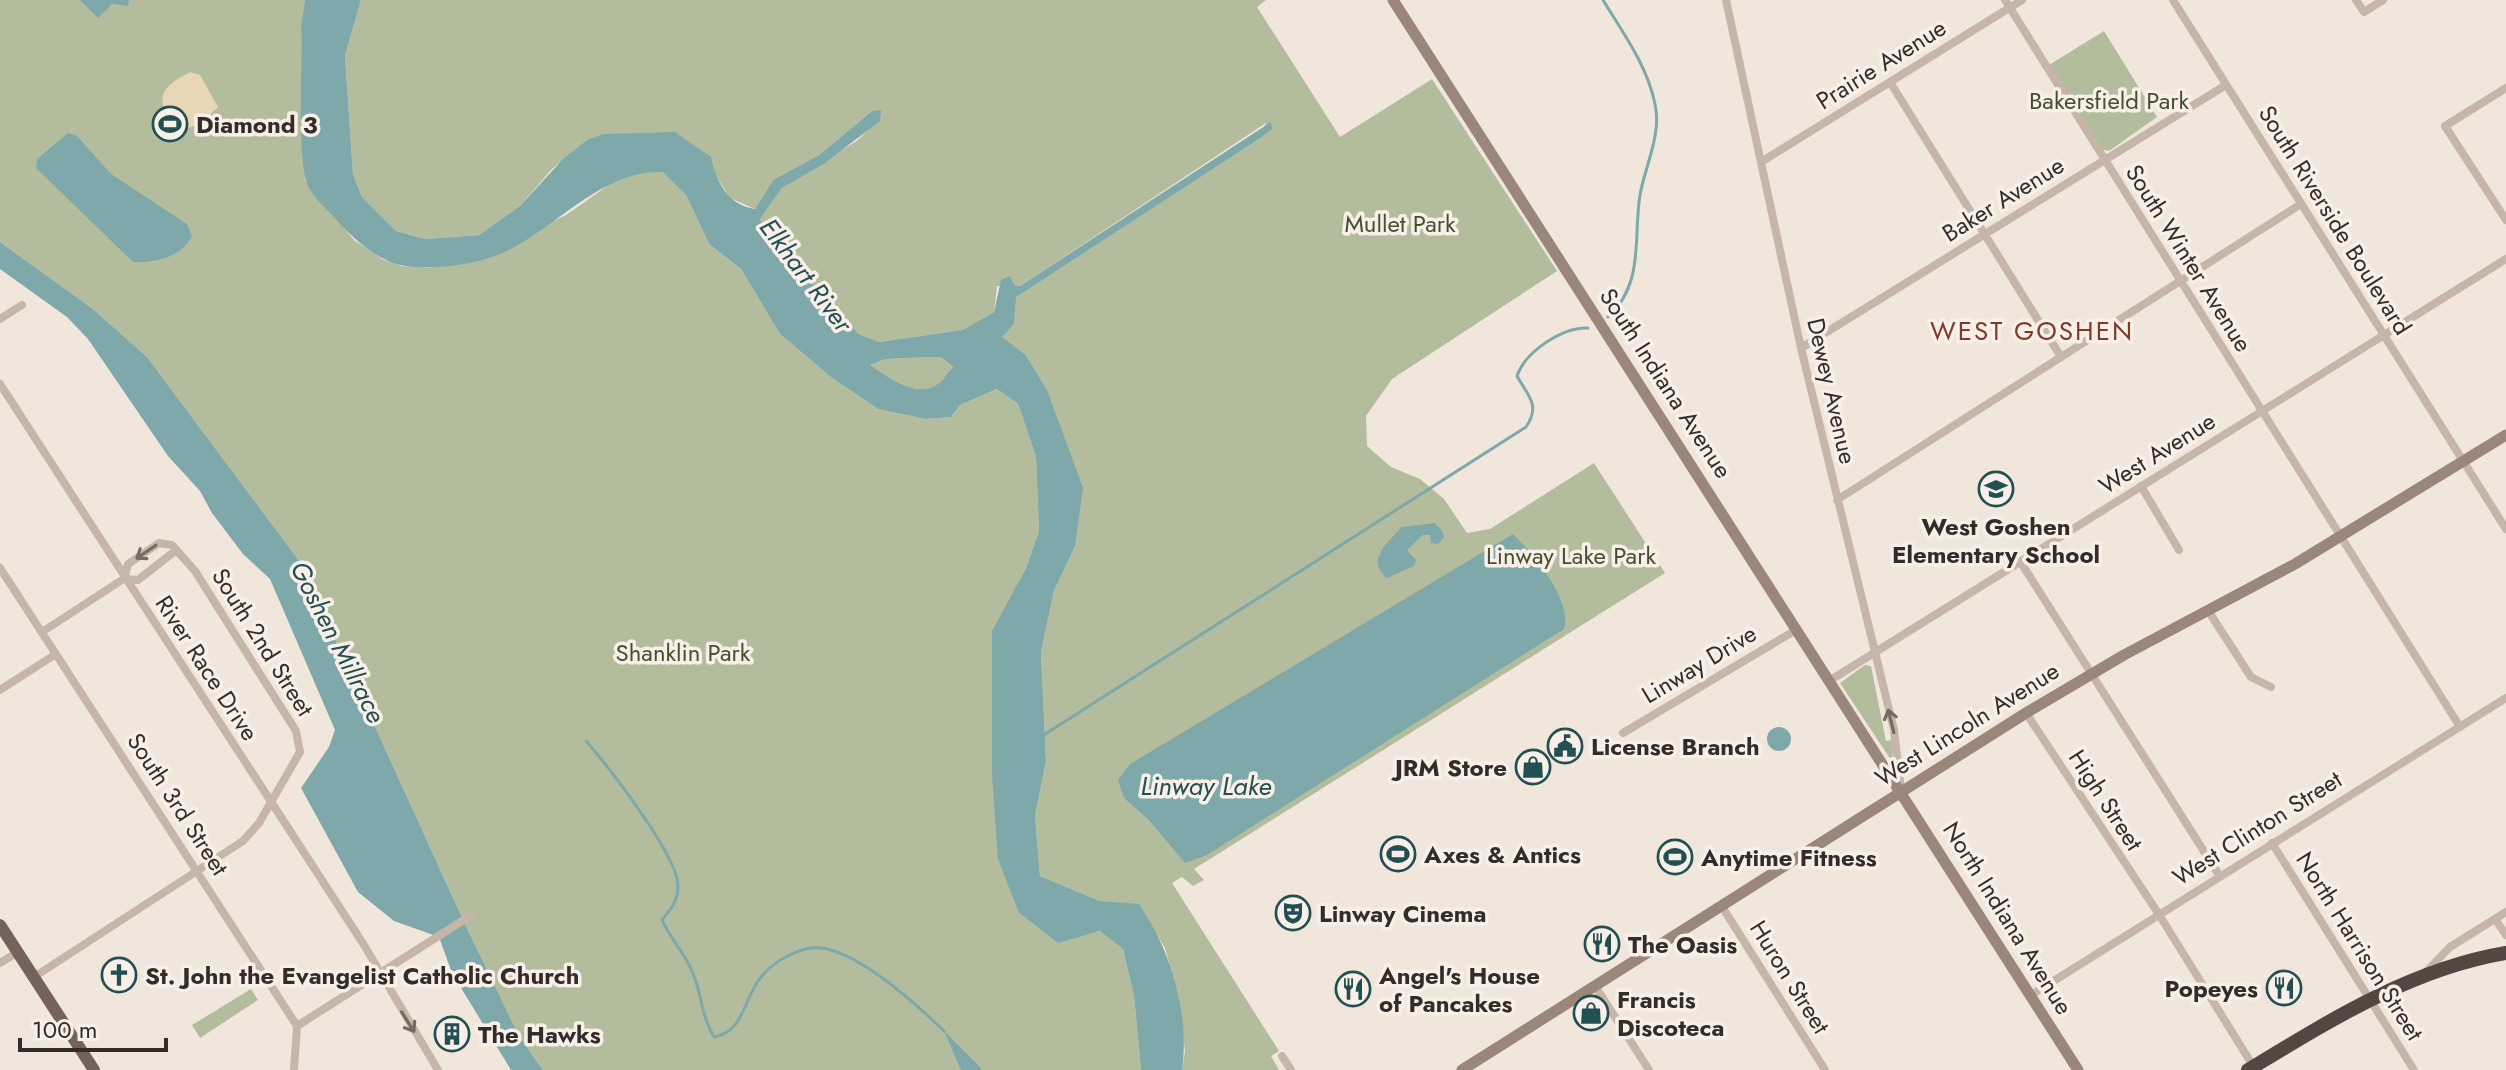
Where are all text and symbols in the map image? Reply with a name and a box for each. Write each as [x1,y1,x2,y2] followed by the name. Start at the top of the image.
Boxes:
[1809,10,1953,118] street label: Prairie Avenue
[2029,83,2189,118] park label: Bakersfield Park
[2250,98,2420,342] street label: South Riverside Boulevard
[151,105,189,143] sports icon: Diamond 3
[196,107,318,142] place label: Diamond 3
[1935,148,2071,250] street label: Baker Avenue
[2117,157,2261,359] street label: South Winter Avenue
[1344,206,1456,241] park label: Mullet Park
[751,210,862,341] water label: Elkhart River
[1591,281,1741,485] street label: South Indiana Avenue
[1930,312,2134,350] district label: WEST GOSHEN
[1798,315,1866,467] street label: Dewey Avenue
[2092,403,2222,503] street label: West Avenue
[1977,470,2015,508] school or university icon: West Goshen Elementary School
[1892,509,2100,572] place label: West Goshen Elementary School
[1486,538,1656,573] park label: Linway Lake Park
[136,544,158,560] one-way arrow
[281,554,395,730] water label: Goshen Millrace
[203,561,323,723] street label: South 2nd Street
[147,588,267,748] street label: River Race Drive
[1635,616,1763,712] street label: Linway Drive
[616,635,751,670] park label: Shanklin Park
[1868,653,2066,795] street label: West Lincoln Avenue
[1883,708,1898,734] one-way arrow
[119,726,237,882] street label: South 3rd Street
[1546,727,1584,765] public building icon: License Branch
[1591,729,1760,764] place label: License Branch
[2060,743,2152,858] street label: High Street
[1514,748,1552,786] shop icon: JRM Store
[1391,750,1507,785] place label: JRM Store
[2166,762,2349,894] street label: West Clinton Street
[1141,767,1271,805] water label: Linway Lake
[1934,815,2082,1021] street label: North Indiana Avenue
[1379,835,1417,873] sports icon: Axes & Antics
[1423,837,1581,872] place label: Axes & Antics
[1656,838,1694,876] sports icon: Anytime Fitness
[1700,840,1877,875] place label: Anytime Fitness
[2288,845,2432,1047] street label: North Harrison Street
[1274,894,1312,932] theatre icon: Linway Cinema
[1319,896,1486,931] place label: Linway Cinema
[1741,914,1839,1041] street label: Huron Street
[1583,925,1621,963] restaurant icon: The Oasis
[1628,927,1737,962] place label: The Oasis
[100,956,138,994] church icon: St. John the Evangelist Catholic Church
[145,958,579,993] place label: St. John the Evangelist Catholic Church
[1378,958,1540,1021] place label: Angel's House of Pancakes
[2265,969,2303,1007] restaurant icon: Popeyes
[1334,970,1372,1008] restaurant icon: Angel's House of Pancakes
[2165,971,2258,1006] place label: Popeyes
[1617,982,1724,1045] place label: Francis Discoteca
[1572,994,1610,1032] shop icon: Francis Discoteca
[20,1002,166,1052] scale bar
[400,1011,417,1033] one-way arrow
[32,1012,98,1047] text: 100 m
[433,1015,471,1053] building icon: The Hawks
[478,1017,601,1052] place label: The Hawks

